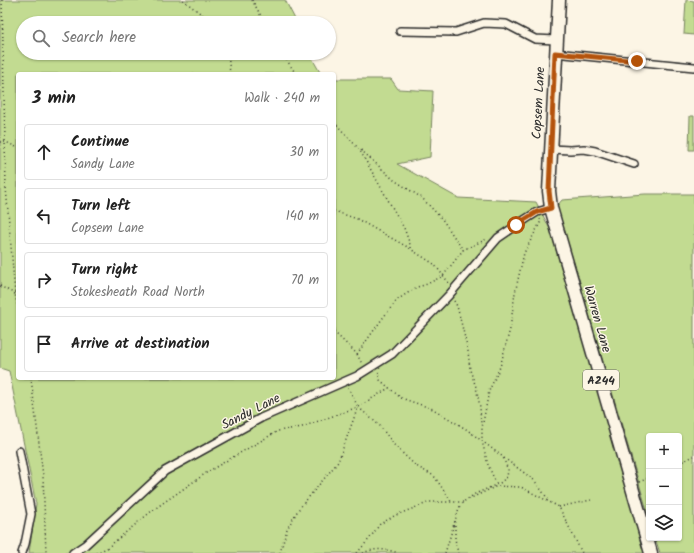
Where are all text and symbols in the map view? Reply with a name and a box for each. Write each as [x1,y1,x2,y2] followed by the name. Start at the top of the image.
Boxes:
[16,16,336,60] search box
[62,26,136,50] text: Search here
[30,27,52,49] icon: search
[628,52,646,70] route end
[527,66,551,140] street label: Copsem Lane
[32,85,76,112] text: 3 min
[244,88,320,109] text: Walk · 240 m
[71,130,129,154] text: Continue
[33,141,55,163] icon: ahead
[290,142,319,163] text: 30 m
[71,154,135,175] text: Sandy Lane
[71,194,131,218] text: Turn left
[33,205,55,227] icon: left
[286,206,319,227] text: 140 m
[507,216,525,234] route start
[71,218,144,239] text: Copsem Lane
[71,258,138,282] text: Turn right
[33,269,55,291] icon: right
[291,270,319,291] text: 70 m
[71,282,205,303] text: Stokesheath Road North
[577,283,617,355] street label: Warren Lane
[71,332,210,356] text: Arrive at destination
[33,333,55,355] icon: arrive
[583,370,619,390] road number: A244
[218,388,284,436] street label: Sandy Lane
[646,433,682,541] map controls
[646,433,682,469] button: +
[646,469,682,505] button: −
[646,505,682,541] button: layers

